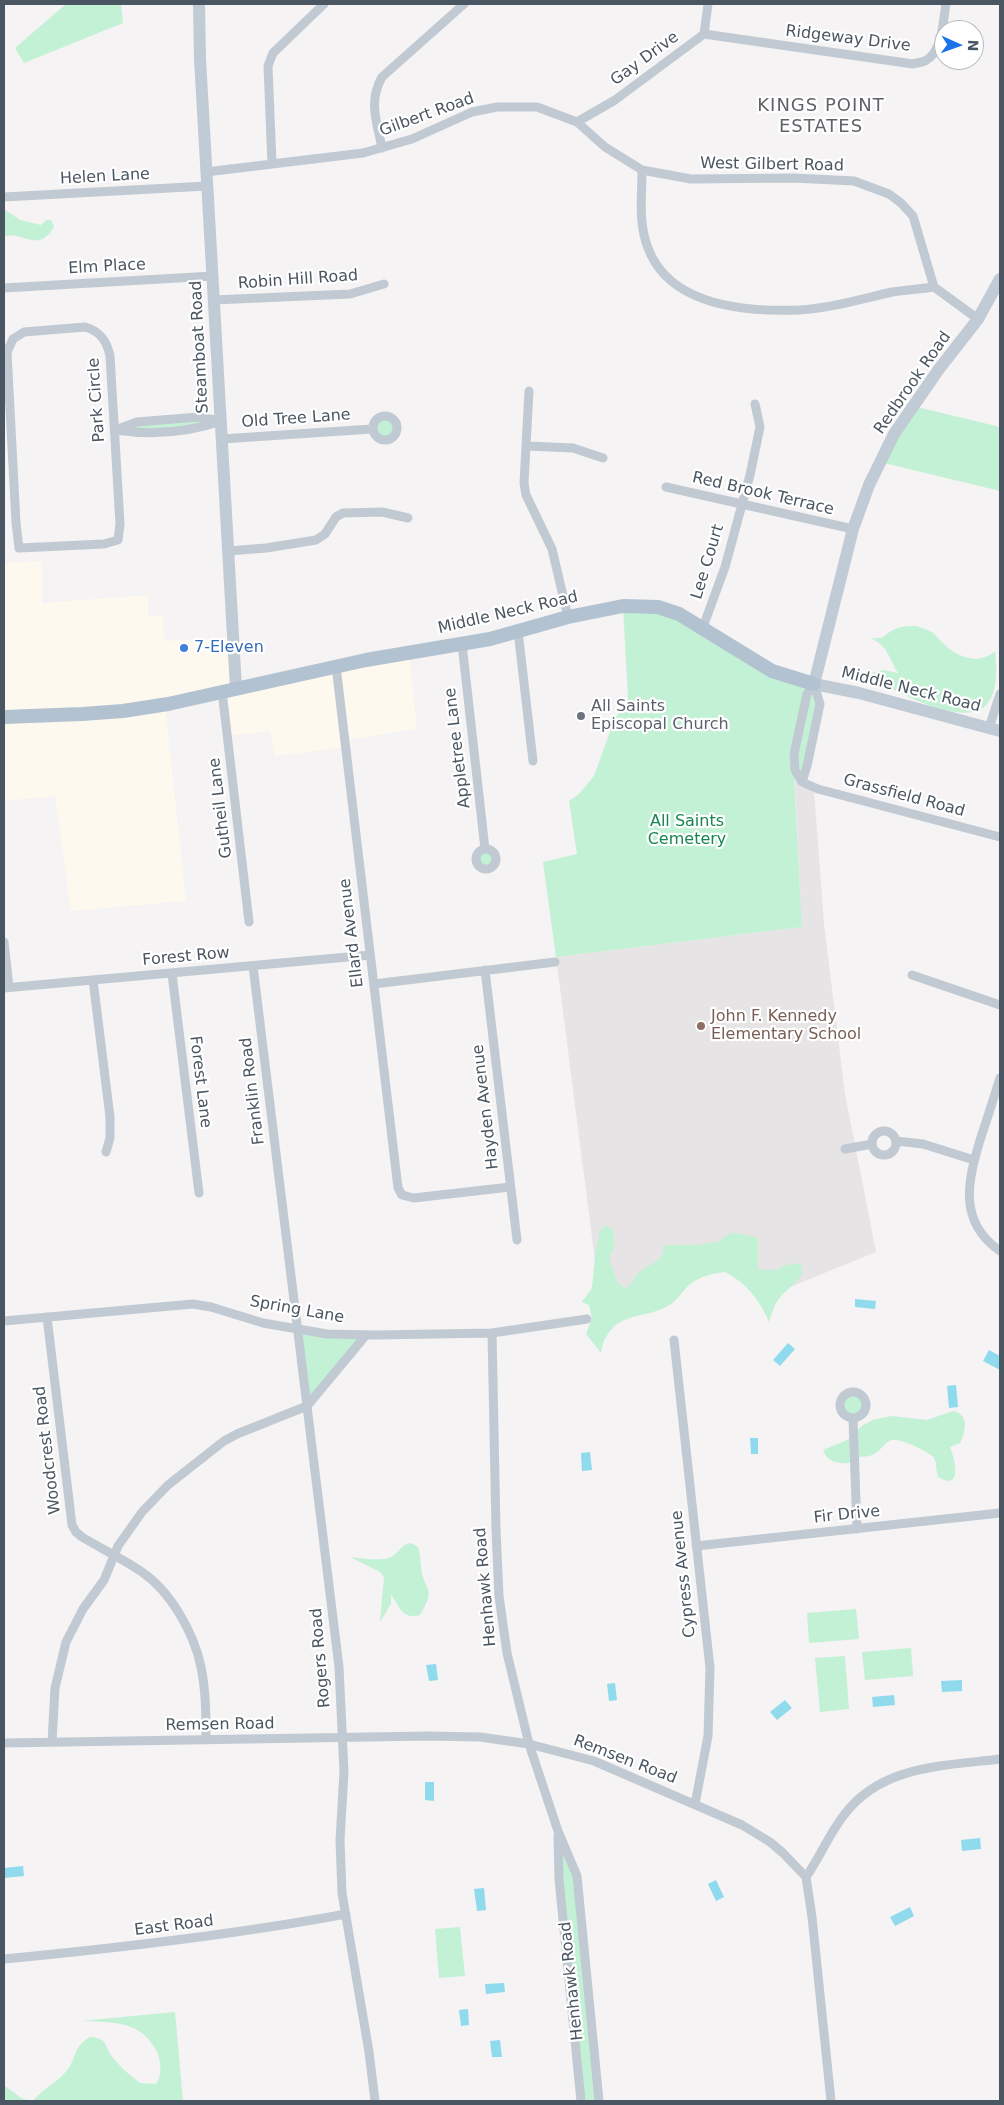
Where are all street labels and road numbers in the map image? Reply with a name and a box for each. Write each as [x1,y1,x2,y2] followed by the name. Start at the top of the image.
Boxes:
[784,22,912,56] street label: Ridgeway Drive
[607,28,683,90] street label: Gay Drive
[377,89,477,141] street label: Gilbert Road
[700,154,844,176] street label: West Gilbert Road
[60,165,150,189] street label: Helen Lane
[68,255,146,279] street label: Elm Place
[237,266,359,294] street label: Robin Hill Road
[187,280,213,414] street label: Steamboat Road
[870,328,956,438] street label: Redbrook Road
[84,357,110,443] street label: Park Circle
[241,406,351,432] street label: Old Tree Lane
[690,468,836,520] street label: Red Brook Terrace
[688,522,728,602] street label: Lee Court
[436,588,580,638] street label: Middle Neck Road
[839,663,983,717] street label: Middle Neck Road
[441,687,475,809] street label: Appletree Lane
[205,756,237,860] street label: Gutheil Lane
[841,771,967,821] street label: Grassfield Road
[336,877,368,989] street label: Ellard Avenue
[142,944,230,970] street label: Forest Row
[185,1035,215,1129] street label: Forest Lane
[237,1036,269,1146] street label: Franklin Road
[469,1043,503,1171] street label: Hayden Avenue
[248,1292,346,1328] street label: Spring Lane
[31,1385,65,1515] street label: Woodcrest Road
[813,1502,881,1528] street label: Fir Drive
[668,1509,700,1639] street label: Cypress Avenue
[471,1527,501,1647] street label: Henhawk Road
[307,1607,335,1709] street label: Rogers Road
[165,1714,275,1736] street label: Remsen Road
[571,1731,679,1789] street label: Remsen Road
[133,1912,215,1940] street label: East Road
[556,1921,588,2041] street label: Henhawk Road

